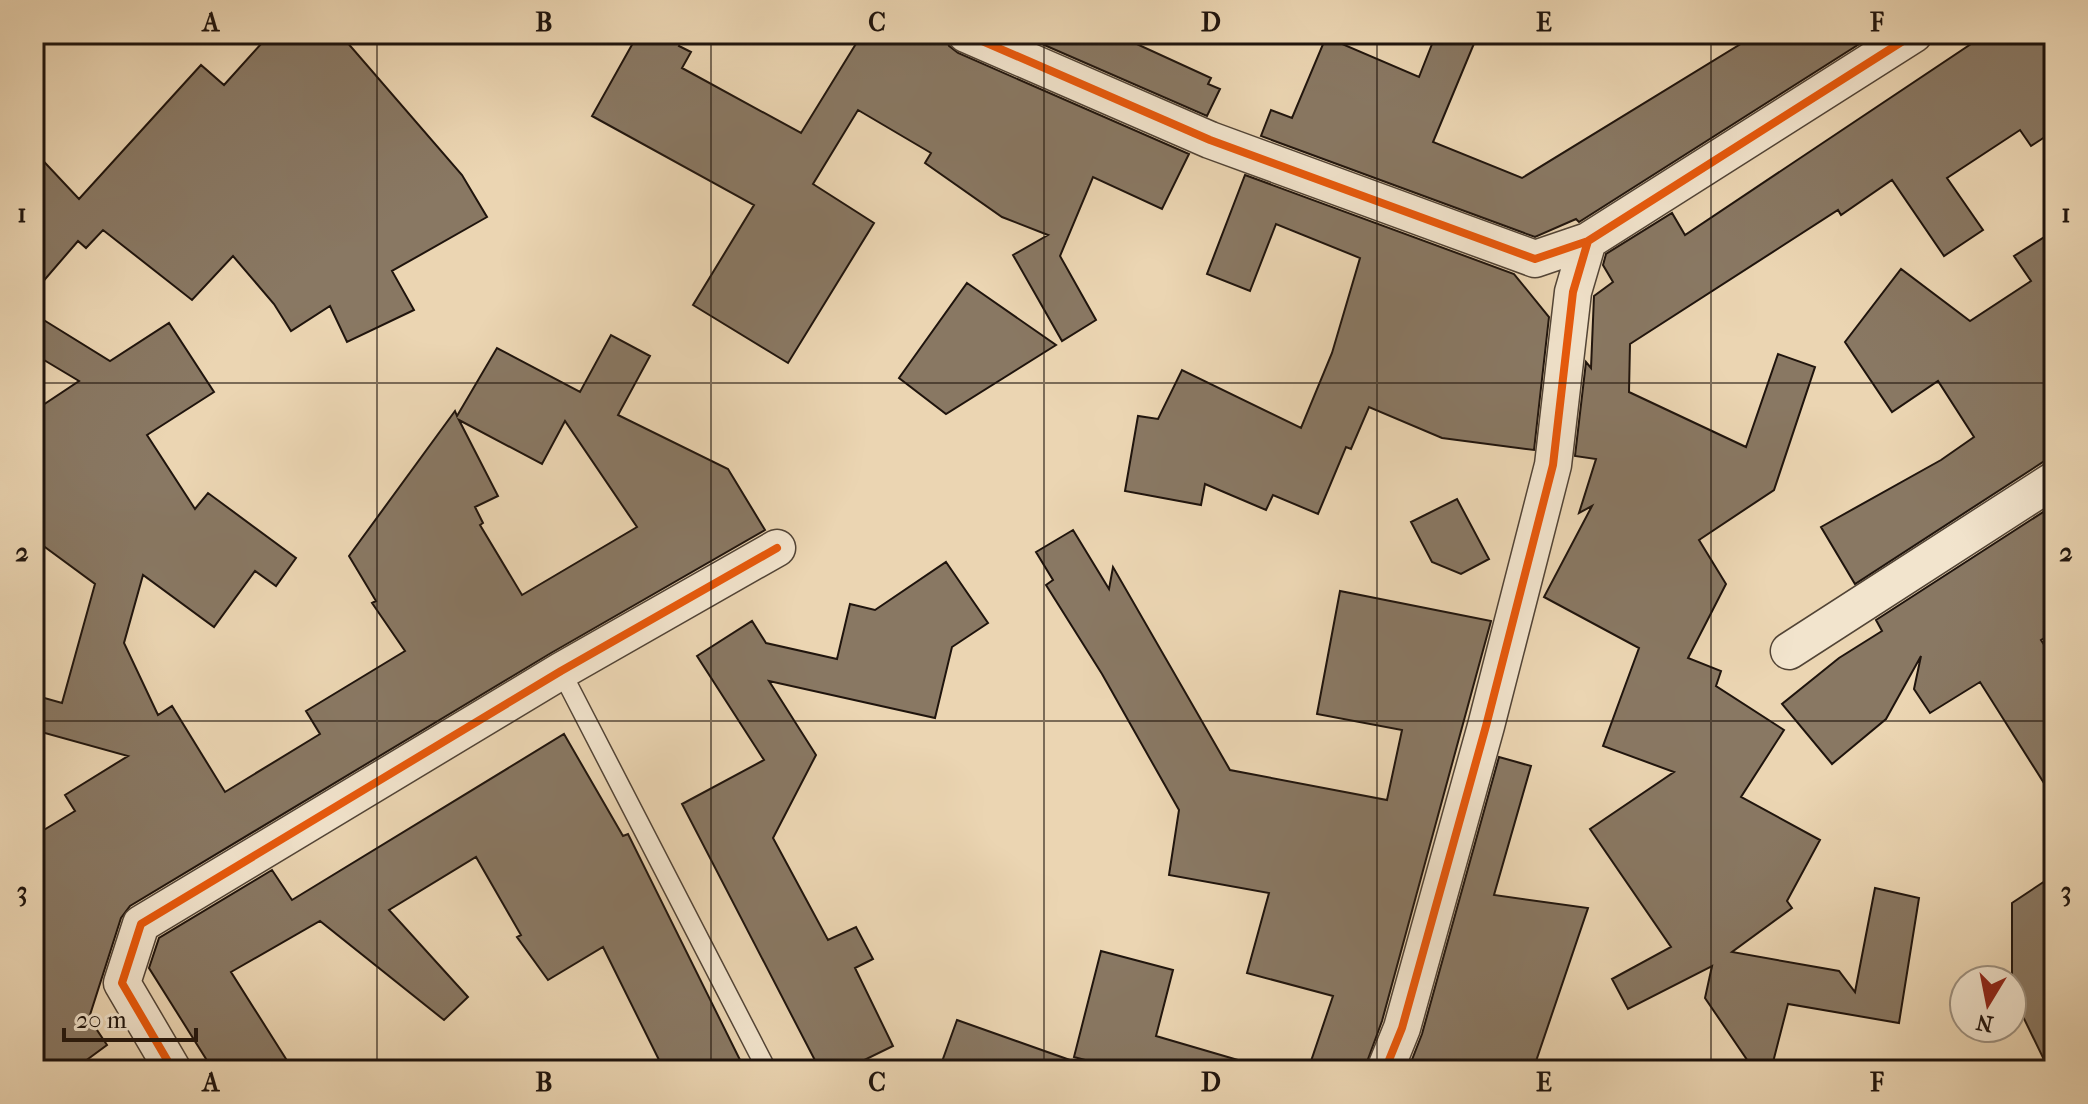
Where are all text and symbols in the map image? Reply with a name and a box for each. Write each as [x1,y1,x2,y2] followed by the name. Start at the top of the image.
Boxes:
[201,7,221,38] text: A
[536,7,553,38] text: B
[868,7,886,38] text: C
[1201,7,1221,38] text: D
[1536,7,1552,38] text: E
[1869,7,1884,38] text: F
[17,198,27,229] text: 1
[2061,198,2071,229] text: 1
[15,537,29,568] text: 2
[2059,537,2073,568] text: 2
[17,876,27,907] text: 3
[2061,876,2071,907] text: 3
[1948,964,2028,1044] north arrow
[64,992,196,1042] scale bar
[76,1006,127,1034] text: 20 m
[1974,1008,1995,1037] text: N
[201,1067,221,1098] text: A
[536,1067,553,1098] text: B
[868,1067,886,1098] text: C
[1201,1067,1221,1098] text: D
[1536,1067,1552,1098] text: E
[1869,1067,1884,1098] text: F

